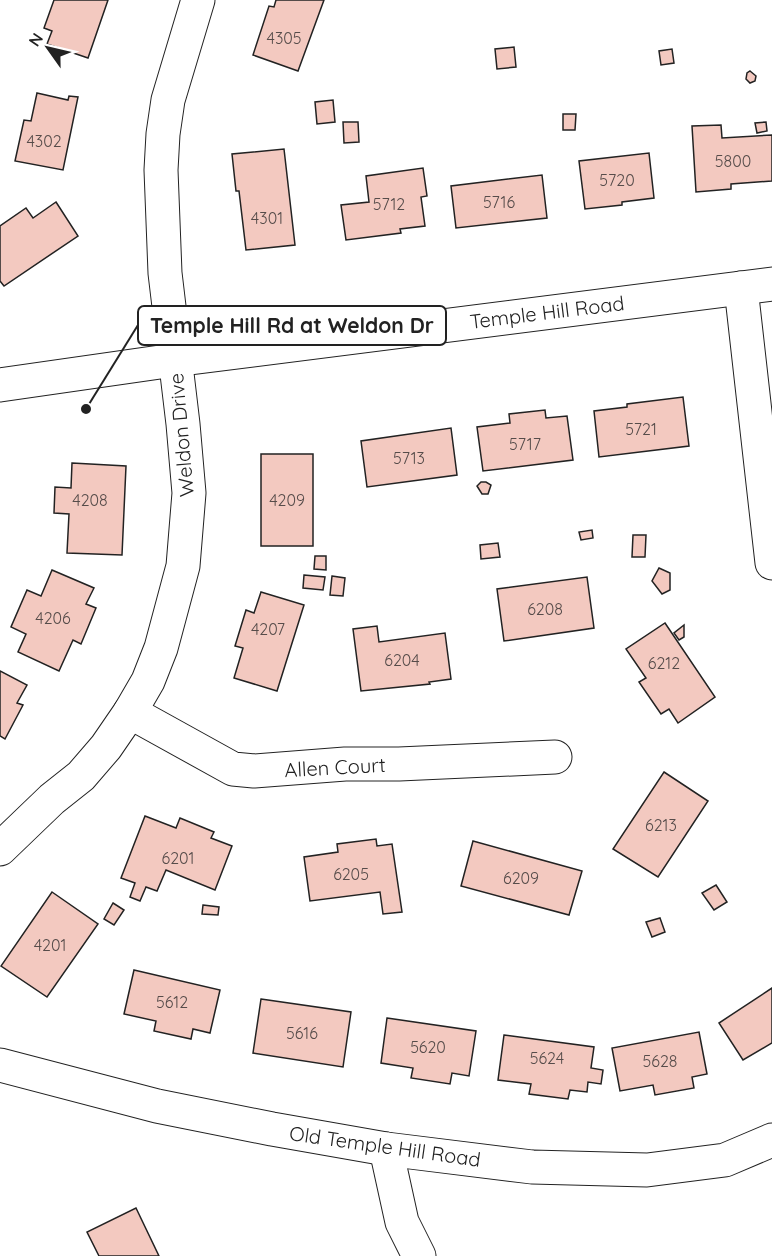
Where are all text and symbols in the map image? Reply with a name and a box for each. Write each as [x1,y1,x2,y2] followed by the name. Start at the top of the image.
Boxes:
[18,18,78,78] north arrow
[266,28,302,48] house number: 4305
[24,29,47,50] text: N
[26,131,62,151] house number: 4302
[715,151,751,171] house number: 5800
[599,170,635,190] house number: 5720
[483,192,515,212] house number: 5716
[373,194,405,214] house number: 5712
[251,208,283,228] house number: 4301
[468,290,626,334] street label: Temple Hill Road
[138,306,446,345] callout: Temple Hill Rd at Weldon Dr
[150,312,434,338] text: Temple Hill Rd at Weldon Dr
[163,372,199,498] street label: Weldon Drive
[625,419,657,439] house number: 5721
[509,434,541,454] house number: 5717
[393,448,425,468] house number: 5713
[72,490,108,510] house number: 4208
[269,490,305,510] house number: 4209
[527,599,563,619] house number: 6208
[35,608,71,628] house number: 4206
[251,619,285,639] house number: 4207
[384,650,420,670] house number: 6204
[648,653,680,673] house number: 6212
[284,752,386,782] street label: Allen Court
[645,815,677,835] house number: 6213
[162,848,194,868] house number: 6201
[333,864,369,884] house number: 6205
[503,868,539,888] house number: 6209
[34,935,66,955] house number: 4201
[156,992,188,1012] house number: 5612
[286,1023,318,1043] house number: 5616
[410,1037,446,1057] house number: 5620
[530,1048,564,1068] house number: 5624
[643,1051,677,1071] house number: 5628
[288,1120,482,1172] street label: Old Temple Hill Road

